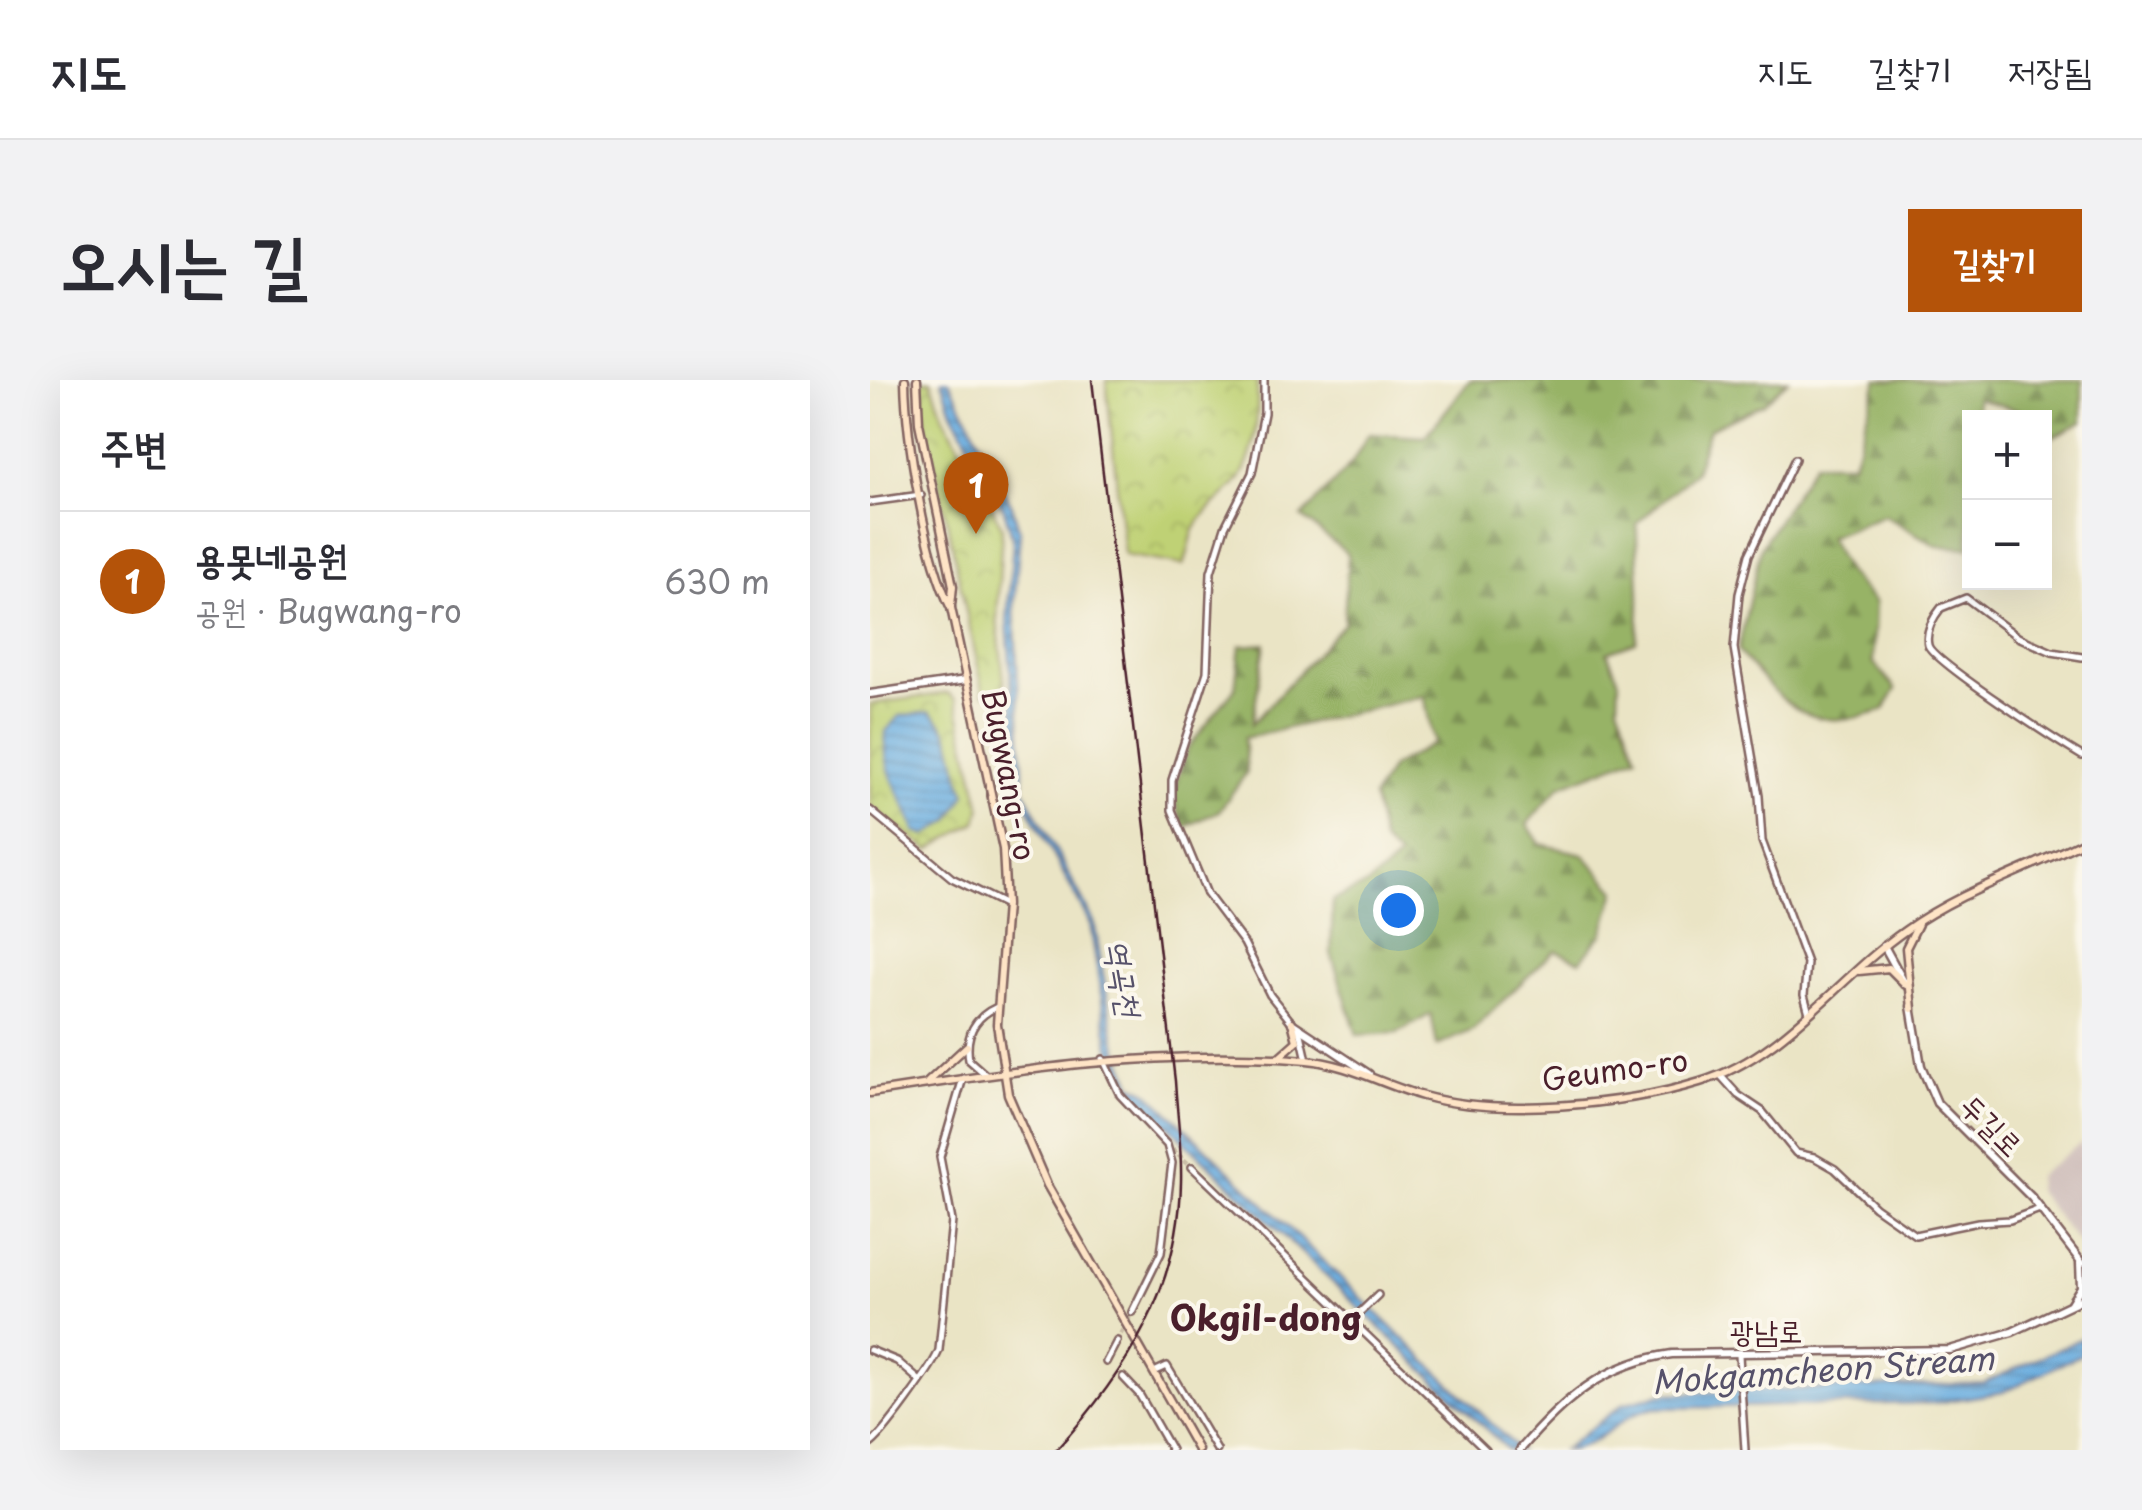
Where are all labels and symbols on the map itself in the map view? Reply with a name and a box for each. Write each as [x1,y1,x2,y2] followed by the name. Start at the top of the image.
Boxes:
[944,452,1008,534] pin: 1
[972,685,1049,864] street label: Bugwang-ro
[1373,885,1424,936] your location
[1095,935,1156,1023] water label: 역곡천
[1539,1036,1691,1101] street label: Geumo-ro
[1951,1083,2034,1166] street label: 두길로
[1170,1290,1362,1343] district label: Okgil-dong
[1730,1307,1802,1352] street label: 광남로
[1650,1333,1996,1405] water label: Mokgamcheon Stream

